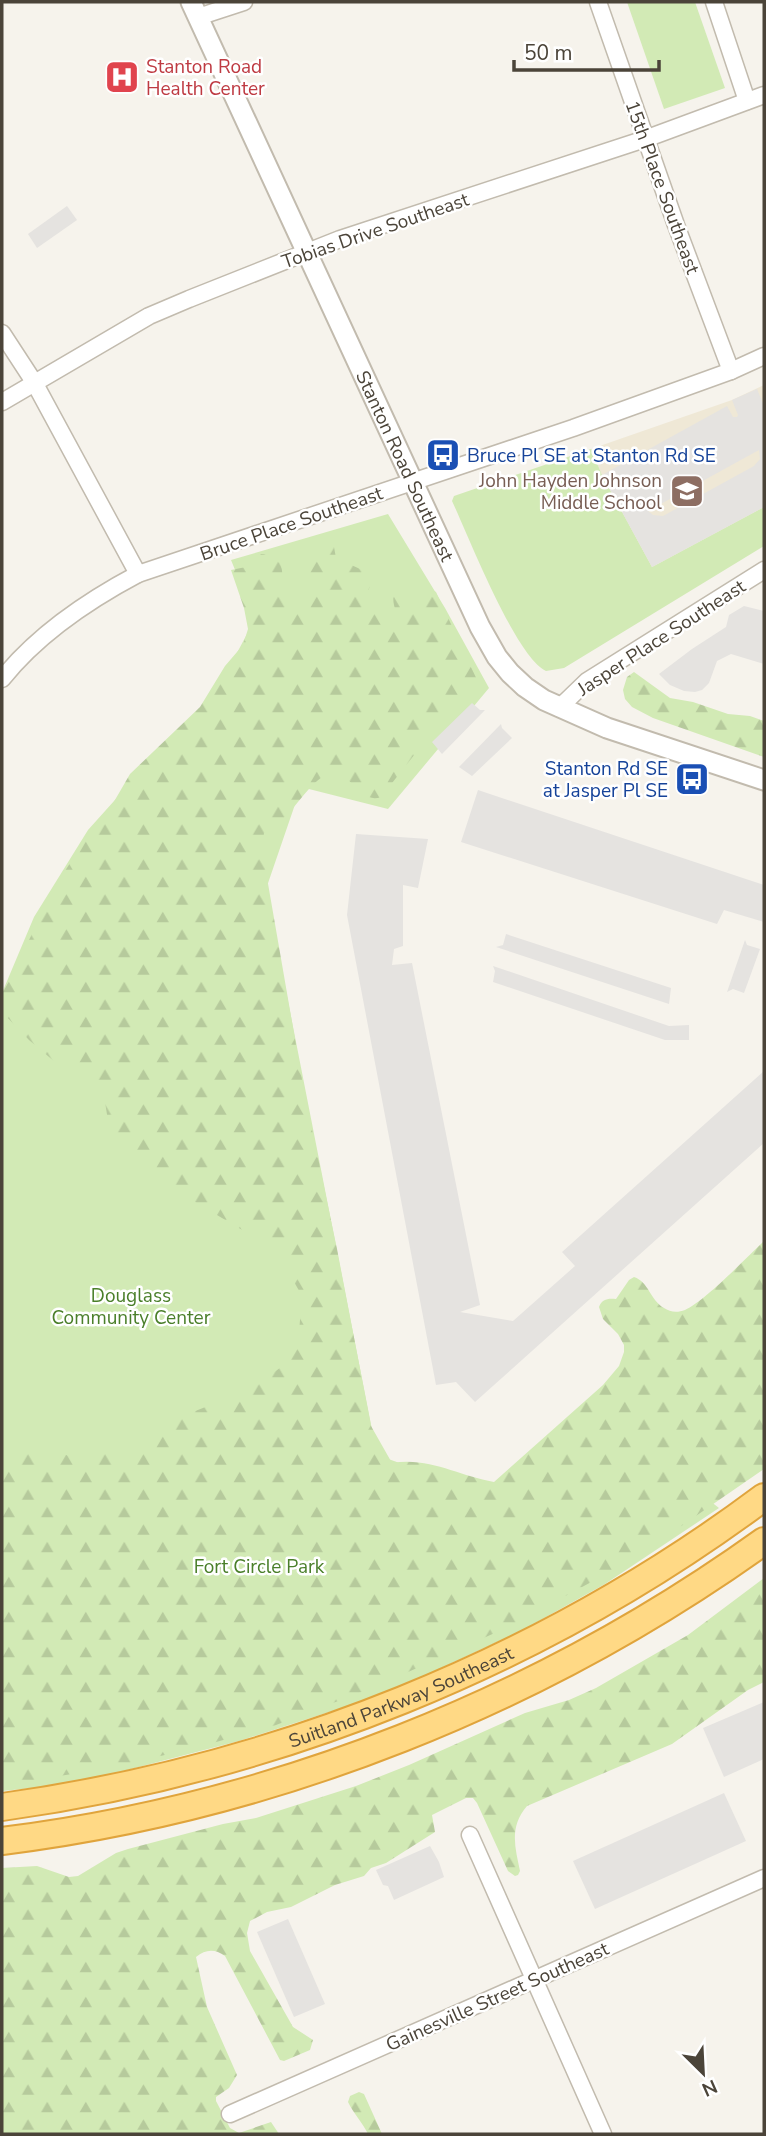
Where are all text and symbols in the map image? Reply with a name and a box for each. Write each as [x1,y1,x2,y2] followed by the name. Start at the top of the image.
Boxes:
[514,28,659,72] scale bar
[524,39,573,67] text: 50 m
[146,54,265,102] place label: Stanton Road Health Center
[103,58,141,96] hospital icon: Stanton Road Health Center
[619,97,706,278] street label: 15th Place Southeast
[278,187,473,275] street label: Tobias Drive Southeast
[349,367,460,566] street label: Stanton Road Southeast
[424,436,462,474] bus stop icon: Bruce Pl SE at Stanton Rd SE
[467,443,716,469] place label: Bruce Pl SE at Stanton Rd SE
[478,468,662,516] place label: John Hayden Johnson Middle School
[668,472,706,510] school or university icon: John Hayden Johnson Middle School
[197,480,386,567] street label: Bruce Place Southeast
[572,573,751,703] street label: Jasper Place Southeast
[543,756,668,804] place label: Stanton Rd SE at Jasper Pl SE
[673,760,711,798] bus stop icon: Stanton Rd SE at Jasper Pl SE
[52,1283,211,1331] park label: Douglass Community Center
[194,1554,325,1580] park label: Fort Circle Park
[285,1640,518,1755] street label: Suitland Parkway Southeast
[382,1936,613,2058] street label: Gainesville Street Southeast
[668,2038,738,2108] north arrow
[698,2073,721,2102] text: N

